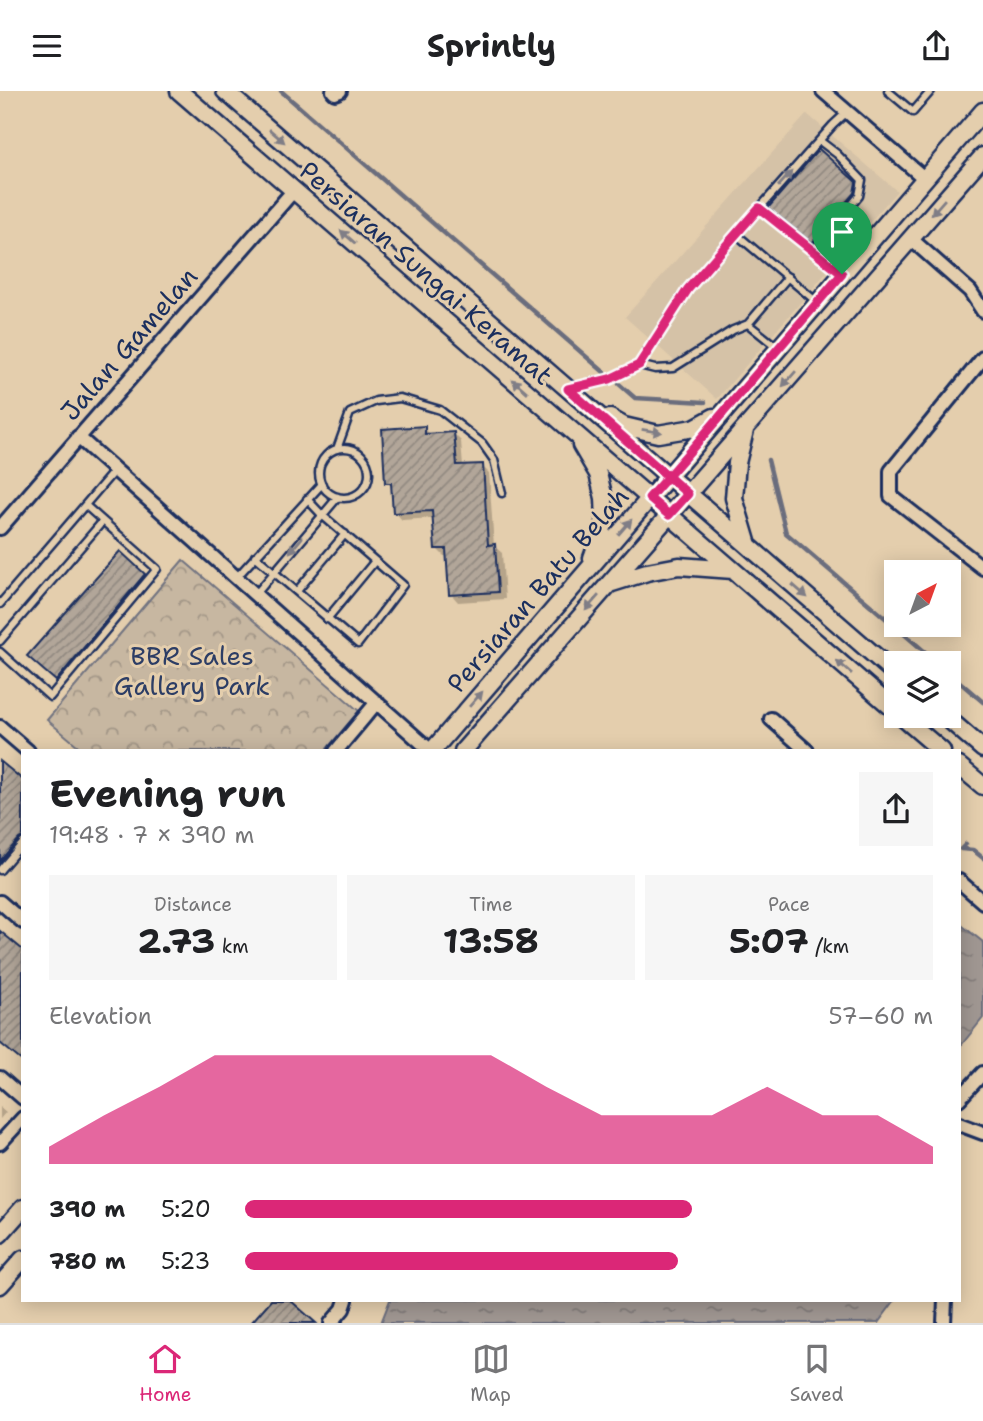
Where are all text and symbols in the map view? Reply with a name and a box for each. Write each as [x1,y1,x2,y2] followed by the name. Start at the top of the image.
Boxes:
[427,24,556,67] text: Sprintly
[28,27,66,65] icon: menu
[917,27,955,65] icon: share
[268,128,286,144] one-way arrow
[292,153,560,392] street label: Persiaran Sungai Keramat
[777,171,793,188] one-way arrow
[931,199,946,216] one-way arrow
[812,202,872,274] pin
[823,213,861,251] icon: arrive
[339,229,357,245] one-way arrow
[52,260,205,428] street label: Jalan Gamelan
[781,370,797,387] one-way arrow
[511,378,529,394] one-way arrow
[641,426,663,437] one-way arrow
[439,480,637,700] street label: Persiaran Batu Belah
[617,518,632,535] one-way arrow
[289,536,304,554] one-way arrow
[884,560,961,637] north arrow
[884,560,961,728] map controls
[792,583,809,598] one-way arrow
[585,595,600,612] one-way arrow
[114,638,270,703] park label: BBR Sales Gallery Park
[884,651,961,728] button: layers
[836,660,853,675] one-way arrow
[468,690,484,708] one-way arrow
[49,768,286,819] text: Evening run
[859,772,933,846] button: share
[49,820,254,850] text: 19:48 · 7 × 390 m
[154,892,232,917] text: Distance
[469,892,513,917] text: Time
[768,892,810,917] text: Pace
[137,917,215,964] text: 2.73
[443,917,539,964] text: 13:58
[729,917,809,964] text: 5:07
[215,934,249,959] text: km
[809,934,849,959] text: /km
[49,1001,152,1031] text: Elevation
[829,1001,933,1031] text: 57–60 m
[49,1194,125,1224] text: 390 m
[161,1194,211,1224] text: 5:20
[49,1246,126,1276] text: 780 m
[161,1246,210,1276] text: 5:23
[139,1340,192,1407] tab: Home
[470,1340,511,1407] tab: Map
[790,1340,844,1407] tab: Saved

